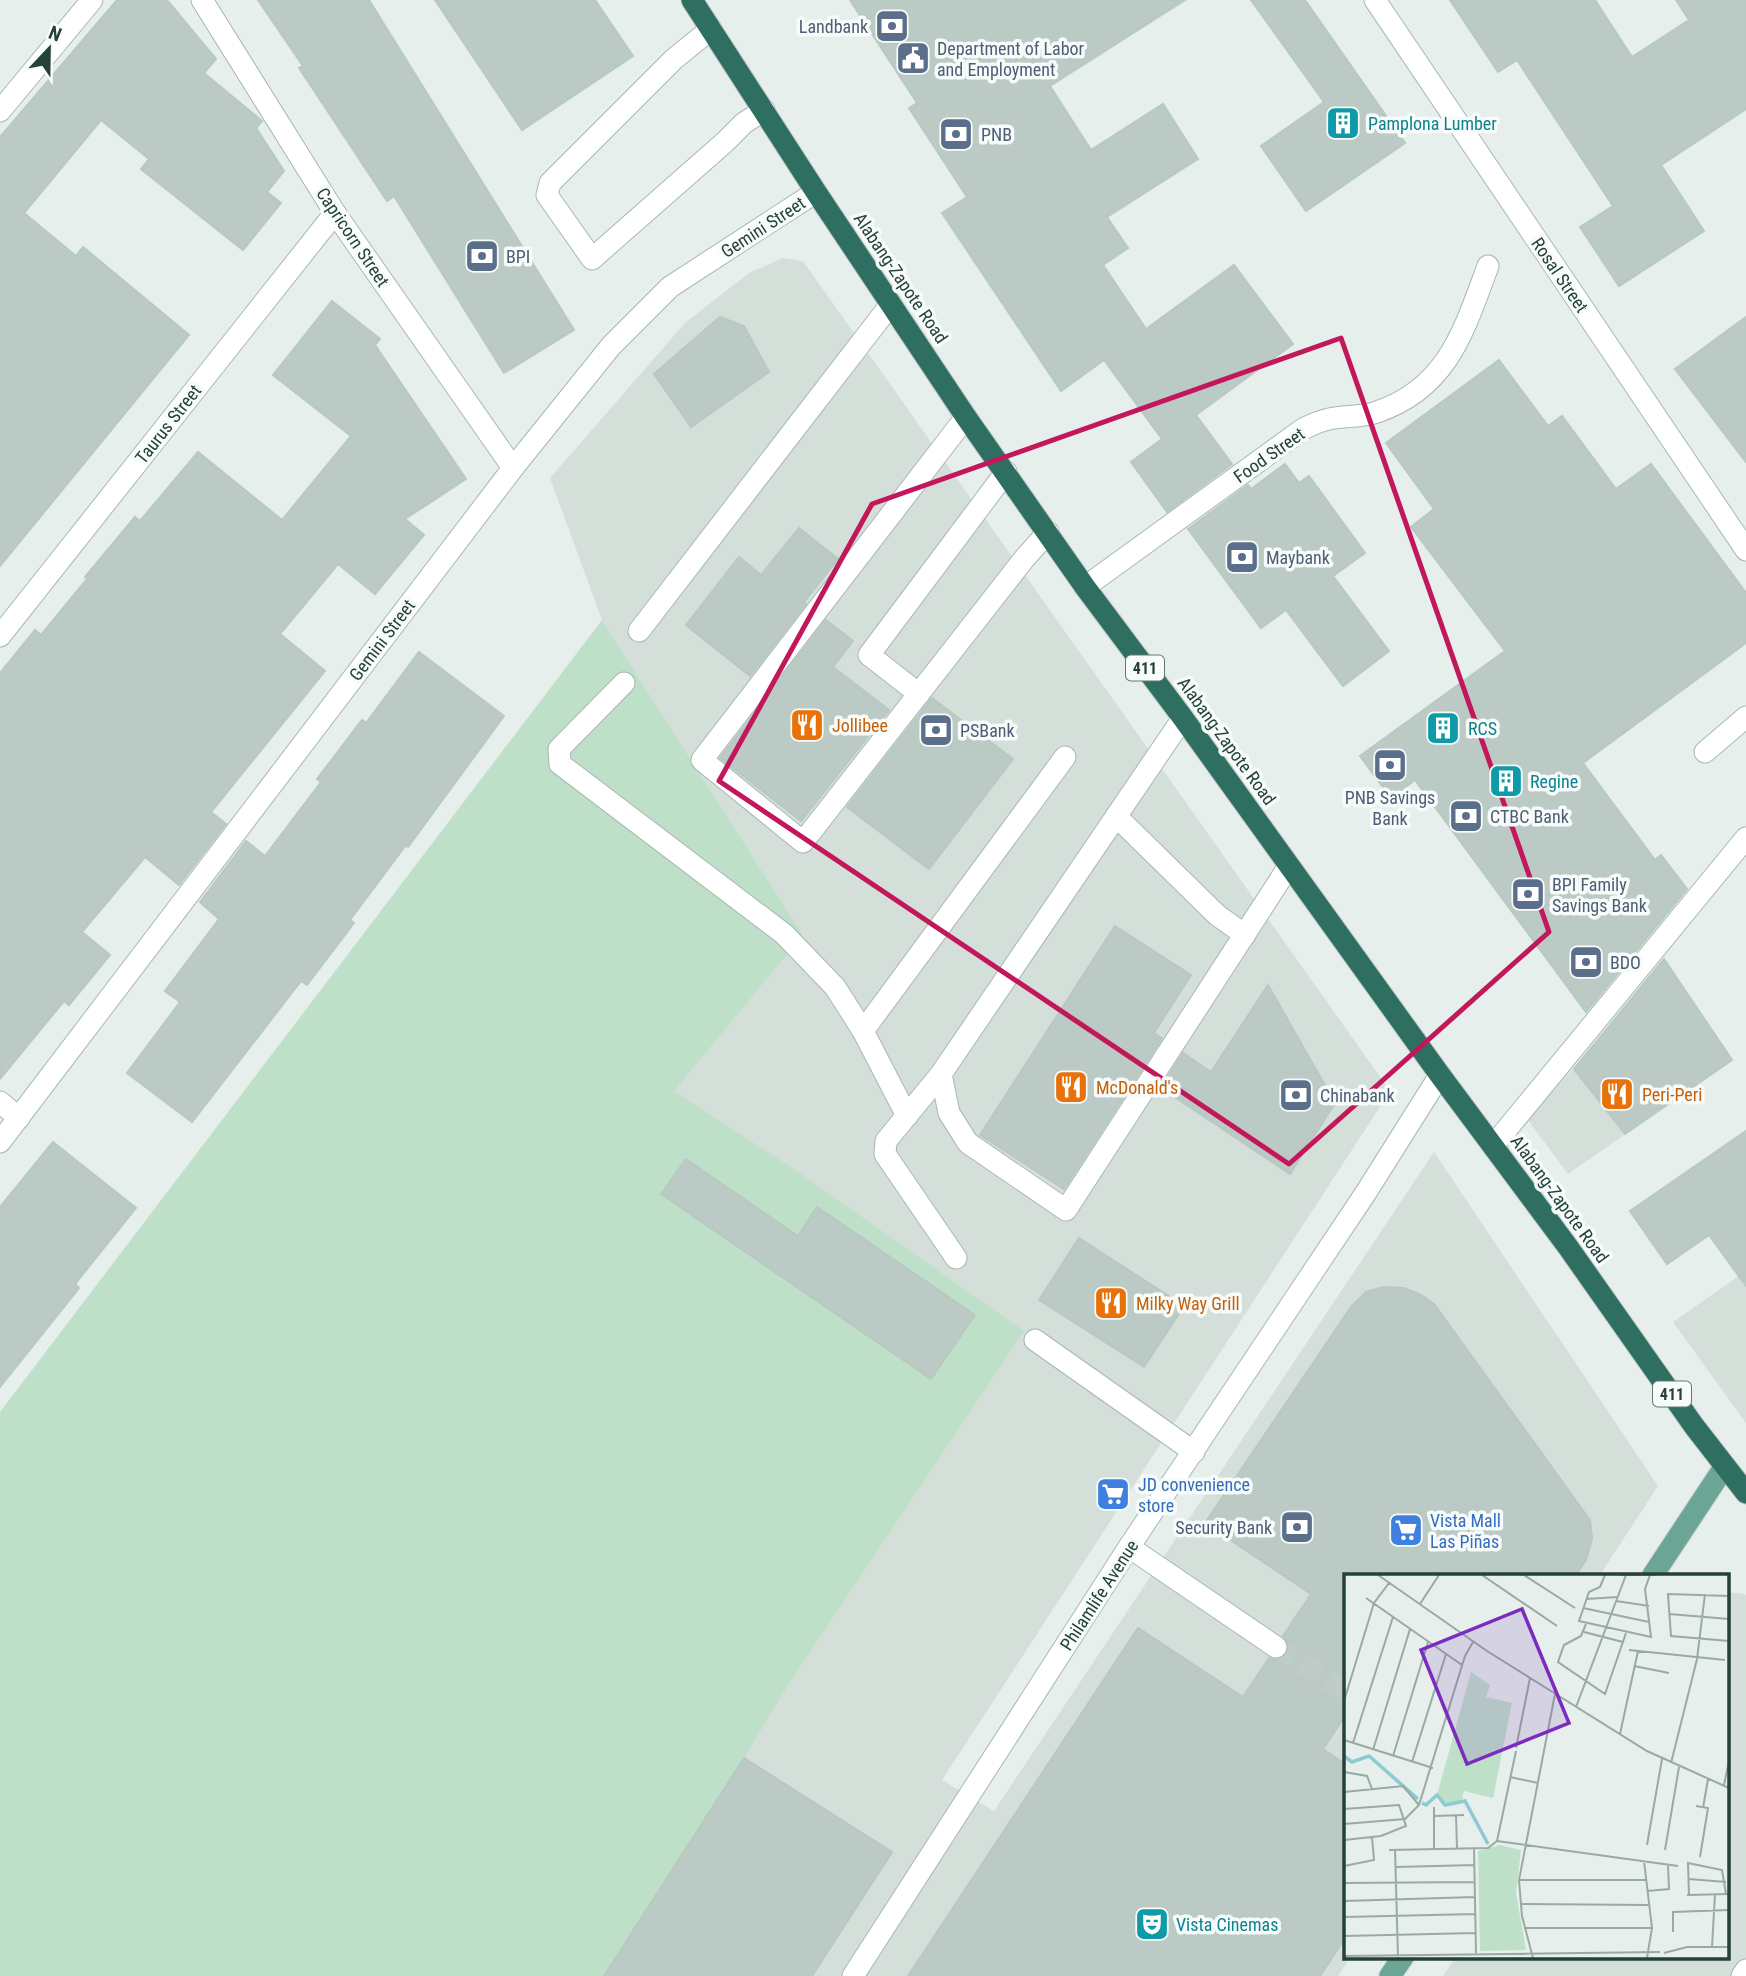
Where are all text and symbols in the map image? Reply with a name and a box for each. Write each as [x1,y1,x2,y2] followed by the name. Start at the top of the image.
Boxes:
[873,7,911,45] bank icon: Landbank
[14,14,84,84] north arrow
[799,16,868,37] place label: Landbank
[45,21,65,47] text: N
[937,38,1085,80] place label: Department of Labor and Employment
[894,39,932,77] public building icon: Department of Labor and Employment
[1324,104,1362,142] building icon: Pamplona Lumber
[1368,113,1497,134] place label: Pamplona Lumber
[937,115,975,153] bank icon: PNB
[981,124,1012,145] place label: PNB
[312,183,394,291] street label: Capricorn Street
[717,192,809,262] street label: Gemini Street
[850,209,952,347] street label: Alabang-Zapote Road
[1527,234,1593,316] street label: Rosal Street
[463,237,501,275] bank icon: BPI
[506,246,530,267] place label: BPI
[131,380,205,468] street label: Taurus Street
[1229,423,1309,487] street label: Food Street
[1223,538,1261,576] bank icon: Maybank
[1266,547,1330,568] place label: Maybank
[345,595,419,685] street label: Gemini Street
[1126,656,1164,680] road number: 411
[1174,673,1280,809] street label: Alabang-Zapote Road
[788,706,826,744] restaurant icon: Jollibee
[1424,709,1462,747] building icon: RCS
[917,711,955,749] bank icon: PSBank
[832,715,888,736] place label: Jollibee
[1468,718,1497,739] place label: RCS
[960,720,1015,741] place label: PSBank
[1371,746,1409,784] bank icon: PNB Savings Bank
[1487,762,1525,800] building icon: Regine
[1530,771,1578,792] place label: Regine
[1345,787,1435,829] place label: PNB Savings Bank
[1447,797,1485,835] bank icon: CTBC Bank
[1490,806,1569,827] place label: CTBC Bank
[1552,874,1647,916] place label: BPI Family Savings Bank
[1509,875,1547,913] bank icon: BPI Family Savings Bank
[1567,943,1605,981] bank icon: BDO
[1610,952,1641,973] place label: BDO
[1052,1068,1090,1106] restaurant icon: McDonald's
[1598,1075,1636,1113] restaurant icon: Peri-Peri
[1277,1076,1315,1114] bank icon: Chinabank
[1096,1077,1178,1098] place label: McDonald's
[1642,1084,1702,1105] place label: Peri-Peri
[1320,1085,1395,1106] place label: Chinabank
[1507,1131,1613,1267] street label: Alabang-Zapote Road
[1092,1284,1130,1322] restaurant icon: Milky Way Grill
[1136,1293,1240,1314] place label: Milky Way Grill
[1653,1382,1691,1406] road number: 411
[1138,1474,1250,1516] place label: JD convenience store
[1094,1475,1132,1513] supermarket icon: JD convenience store
[1278,1508,1316,1546] bank icon: Security Bank
[1430,1510,1501,1552] place label: Vista Mall Las Piñas
[1387,1511,1425,1549] supermarket icon: Vista Mall Las Piñas
[1175,1517,1272,1538] place label: Security Bank
[1056,1536,1142,1654] street label: Philamlife Avenue
[1344,1574,1728,1958] inset map
[1133,1905,1171,1943] theatre icon: Vista Cinemas
[1176,1914,1278,1935] place label: Vista Cinemas

